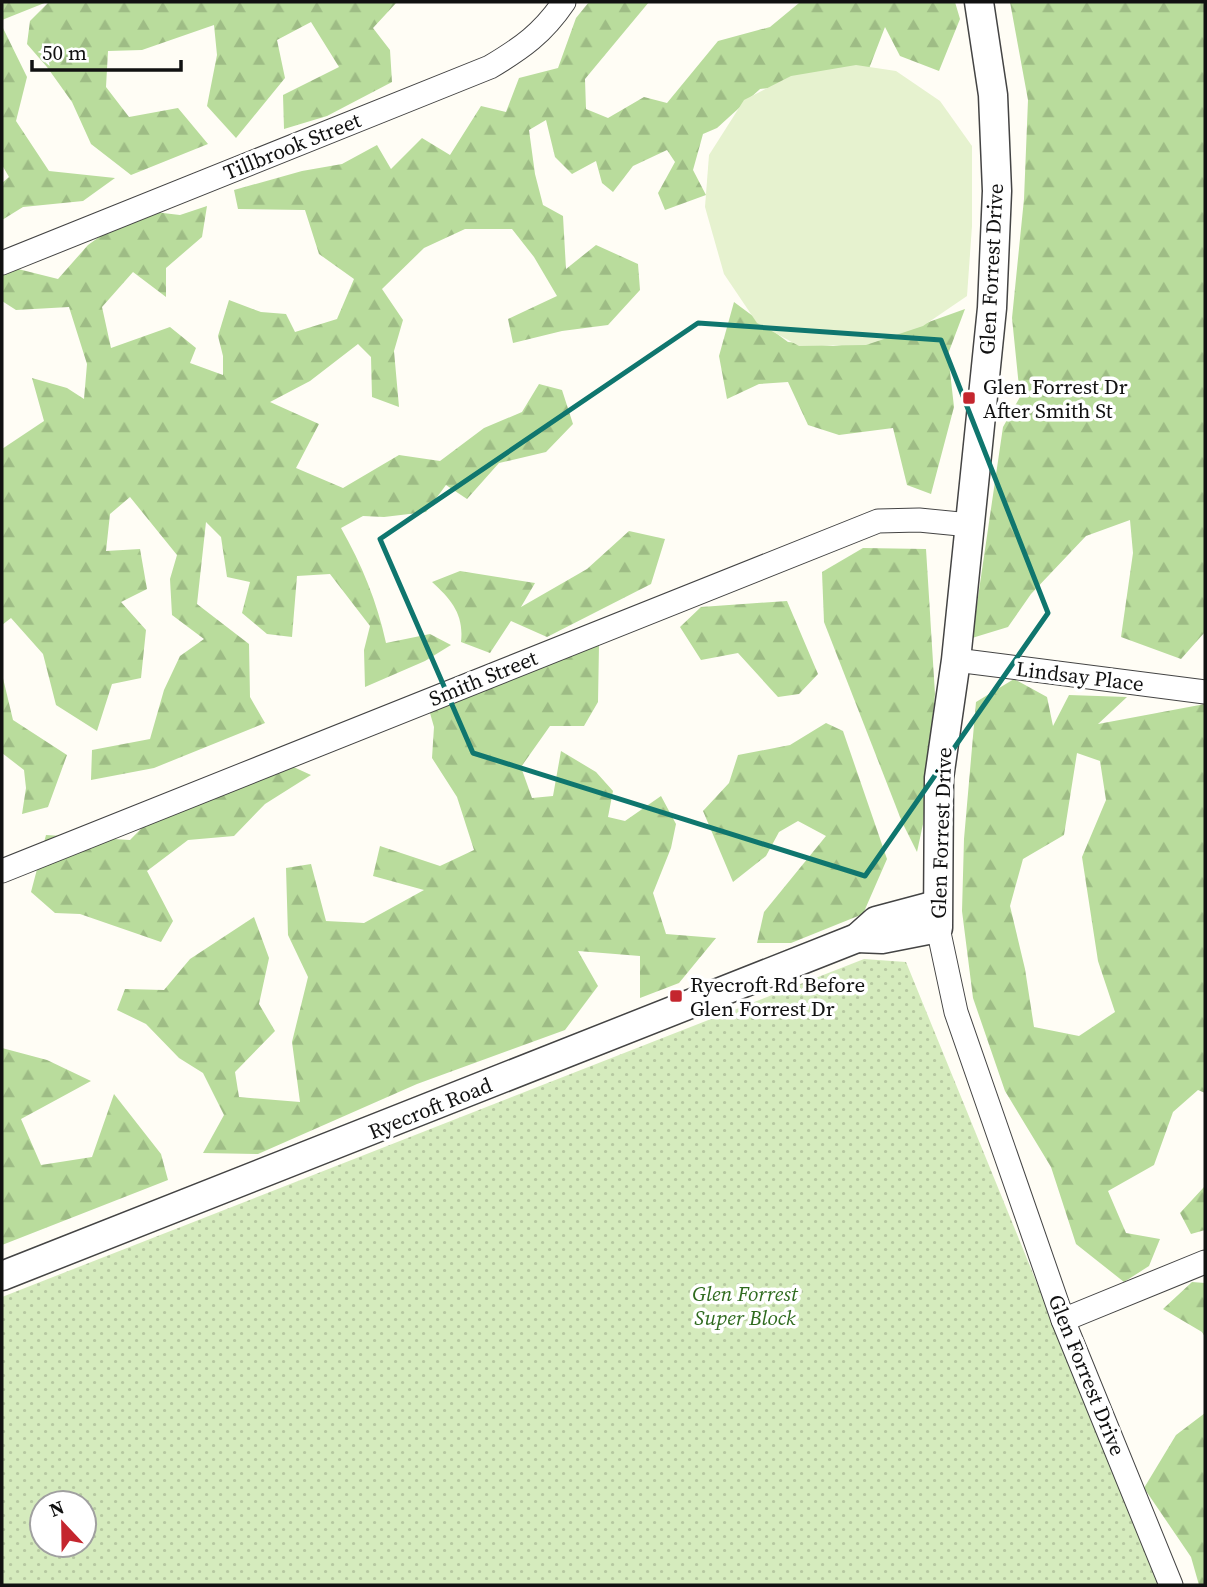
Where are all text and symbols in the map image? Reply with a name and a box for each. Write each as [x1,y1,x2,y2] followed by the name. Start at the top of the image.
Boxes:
[32,28,180,72] scale bar
[42,38,87,67] text: 50 m
[219,105,365,187] street label: Tillbrook Street
[972,183,1010,355] street label: Glen Forrest Drive
[983,372,1128,425] place label: Glen Forrest Dr After Smith St
[961,390,977,406] marker: Glen Forrest Dr After Smith St
[424,643,542,713] street label: Smith Street
[1014,654,1146,698] street label: Lindsay Place
[924,747,958,919] street label: Glen Forrest Drive
[690,970,865,1023] place label: Ryecroft Rd Before Glen Forrest Dr
[668,988,684,1004] marker: Ryecroft Rd Before Glen Forrest Dr
[364,1070,496,1146] street label: Ryecroft Road
[692,1279,799,1332] park label: Glen Forrest Super Block
[1041,1290,1133,1460] street label: Glen Forrest Drive
[28,1489,98,1559] north arrow
[45,1494,68,1523] text: N

